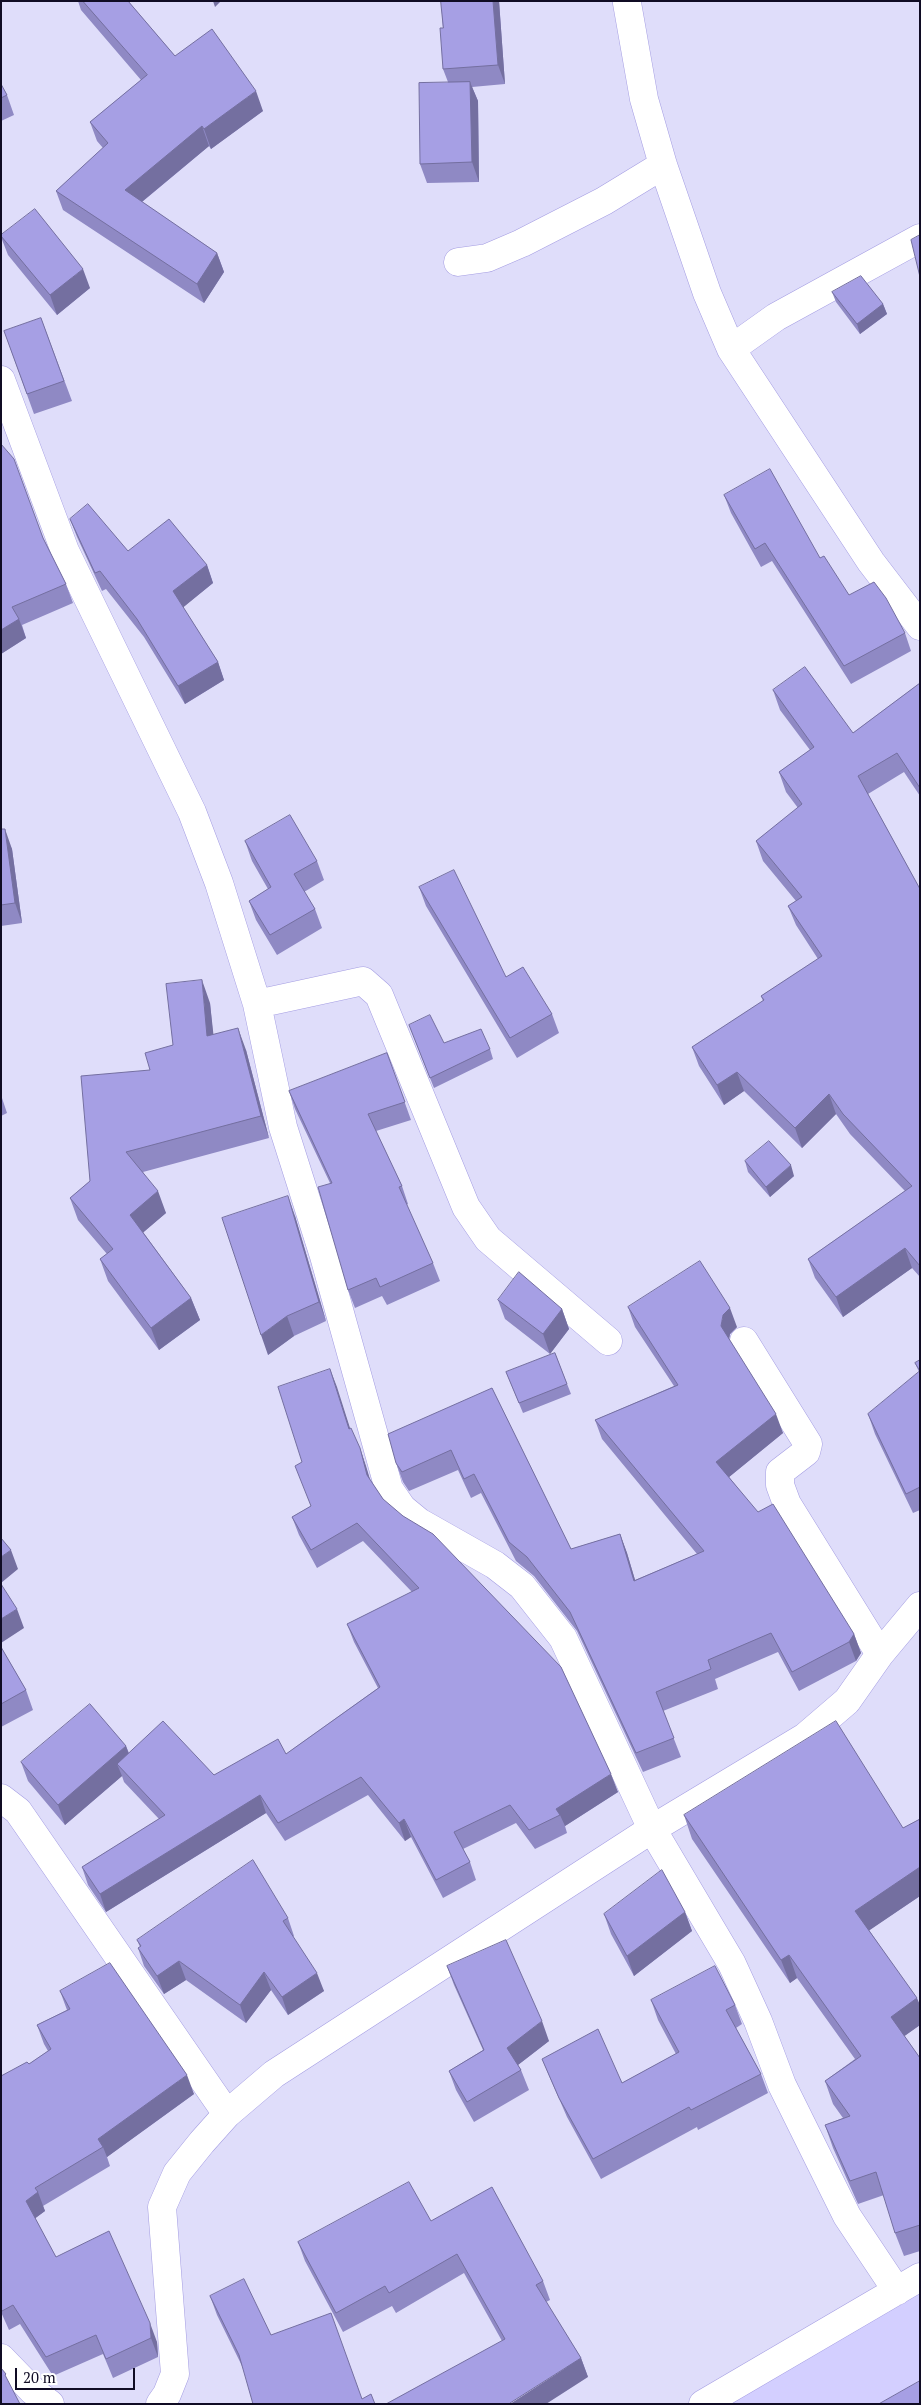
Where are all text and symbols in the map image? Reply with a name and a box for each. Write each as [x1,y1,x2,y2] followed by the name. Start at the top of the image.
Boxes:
[18,2358,138,2390] scale bar
[23,2367,56,2387] text: 20 m

